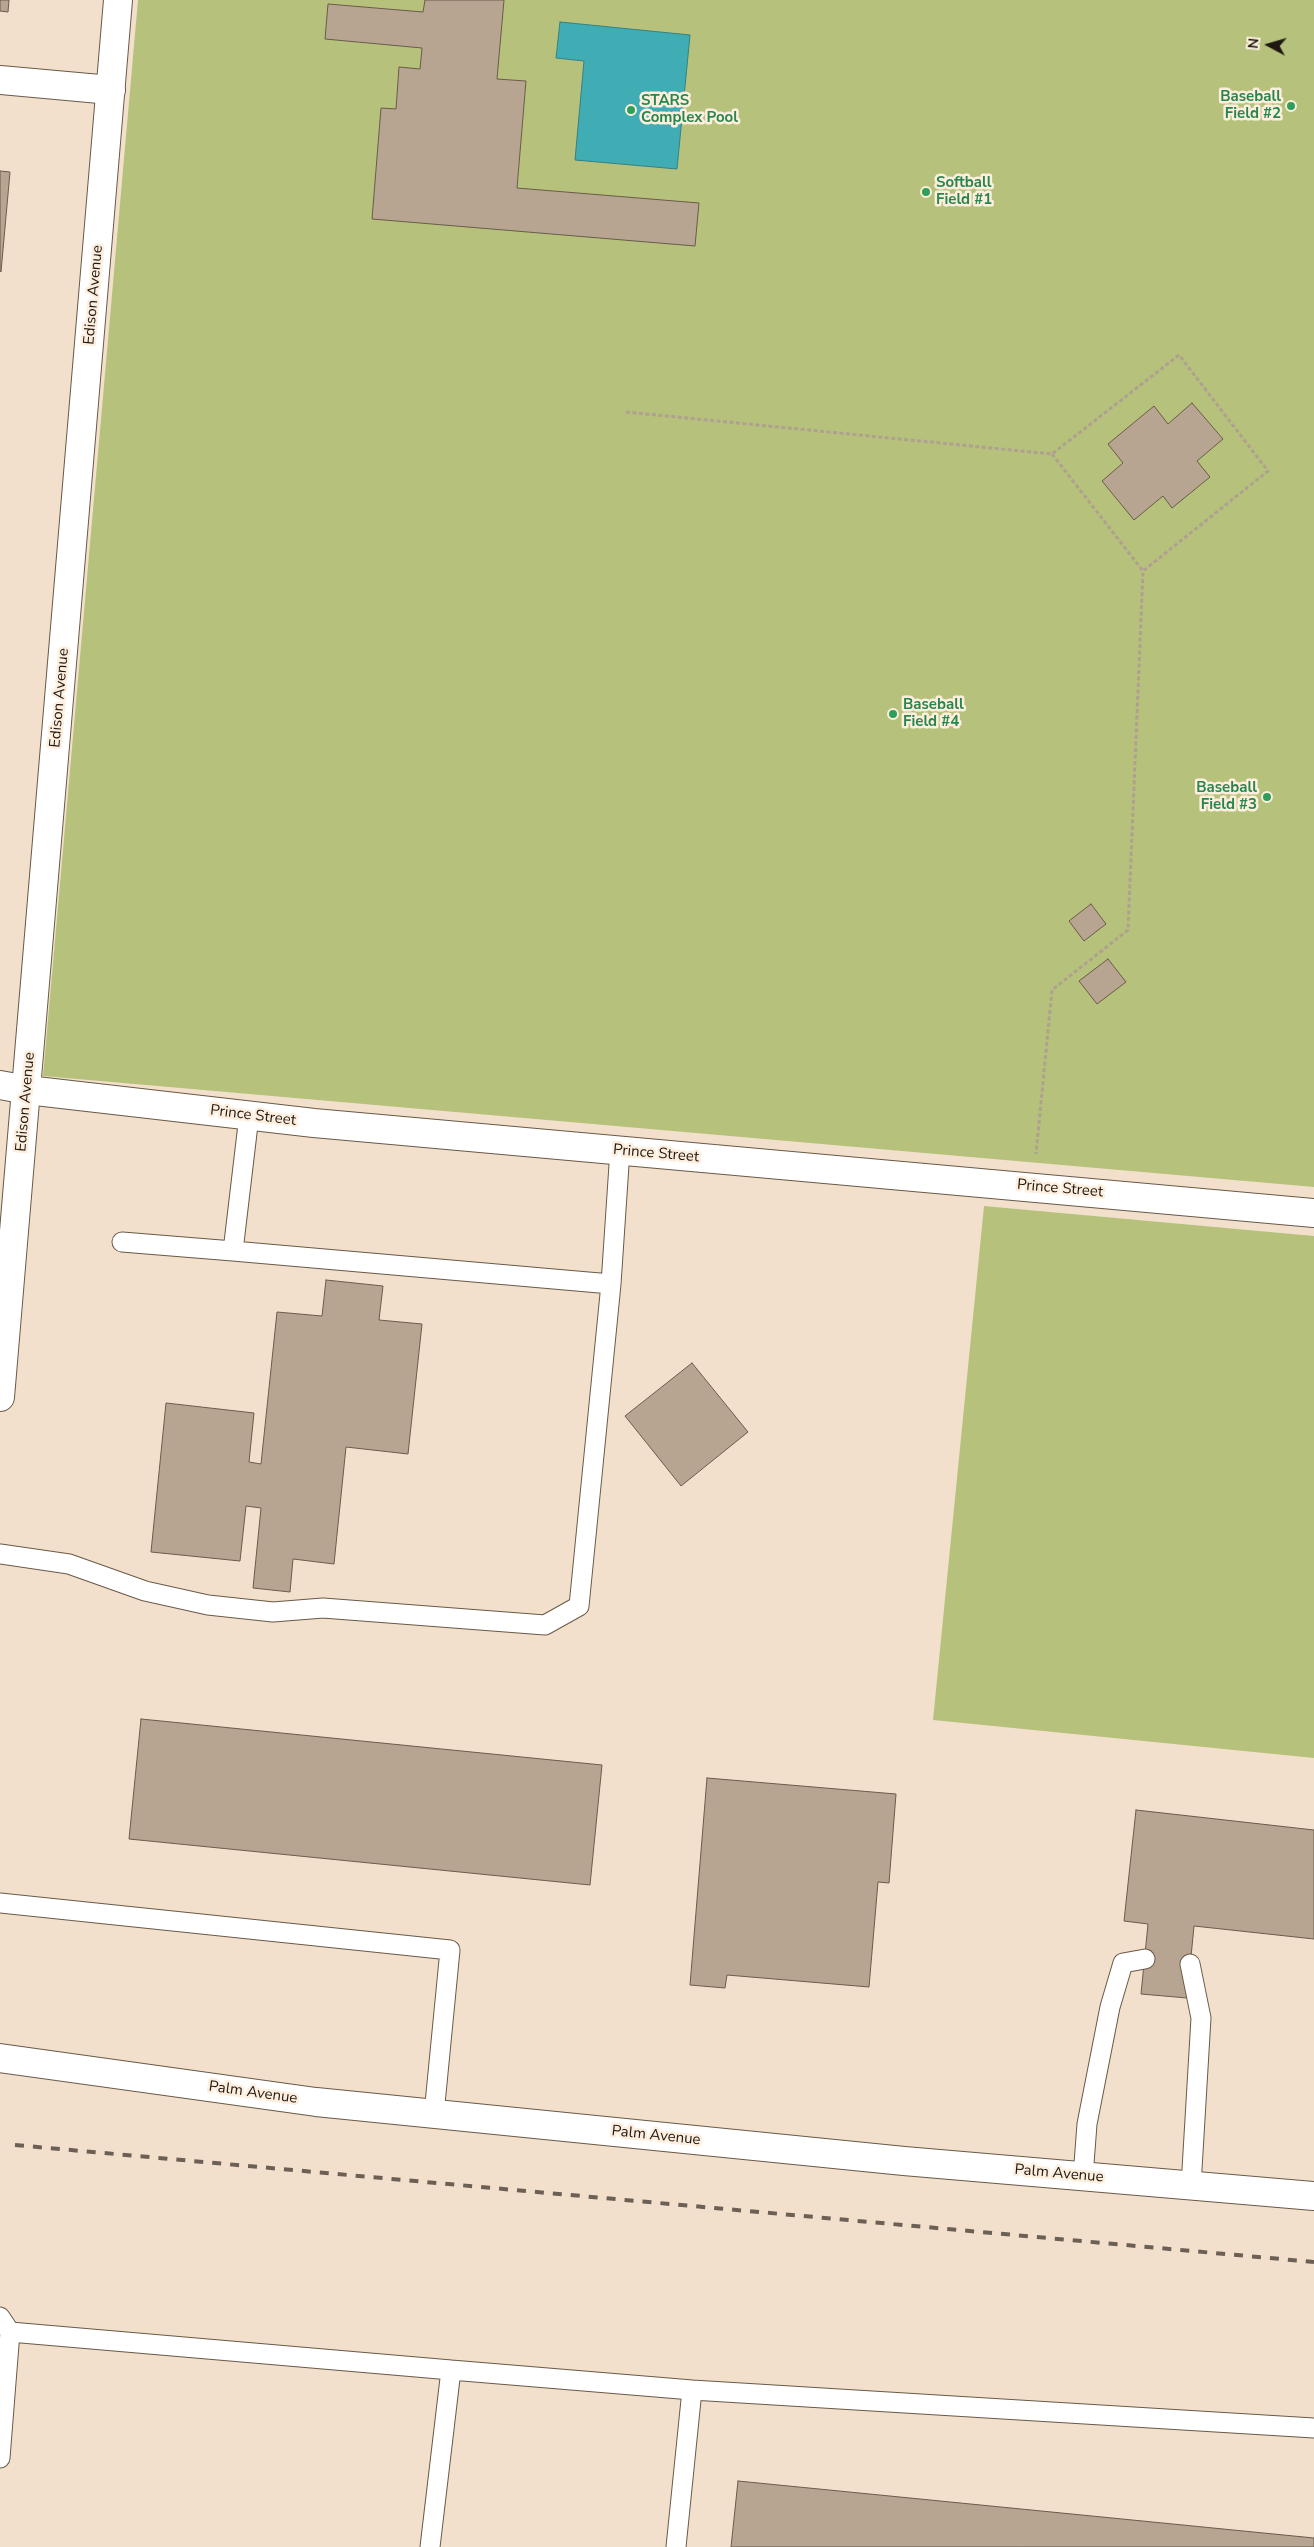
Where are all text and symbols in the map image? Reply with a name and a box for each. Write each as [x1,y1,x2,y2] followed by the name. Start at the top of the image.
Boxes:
[1244,20,1294,70] north arrow
[1244,37,1264,50] text: N
[1220,88,1281,123] place label: Baseball Field #2
[641,92,738,127] place label: STARS Complex Pool
[1285,100,1297,112] marker: Baseball Field #2
[625,104,637,116] marker: STARS Complex Pool
[936,174,992,209] place label: Softball Field #1
[920,186,932,198] marker: Softball Field #1
[81,244,107,346] street label: Edison Avenue
[47,647,73,749] street label: Edison Avenue
[903,696,964,731] place label: Baseball Field #4
[887,708,899,720] marker: Baseball Field #4
[1196,779,1257,814] place label: Baseball Field #3
[1261,791,1273,803] marker: Baseball Field #3
[13,1051,39,1153] street label: Edison Avenue
[209,1102,297,1130] street label: Prince Street
[612,1141,700,1167] street label: Prince Street
[1016,1176,1104,1202] street label: Prince Street
[208,2078,298,2108] street label: Palm Avenue
[611,2122,701,2150] street label: Palm Avenue
[1014,2161,1104,2187] street label: Palm Avenue

